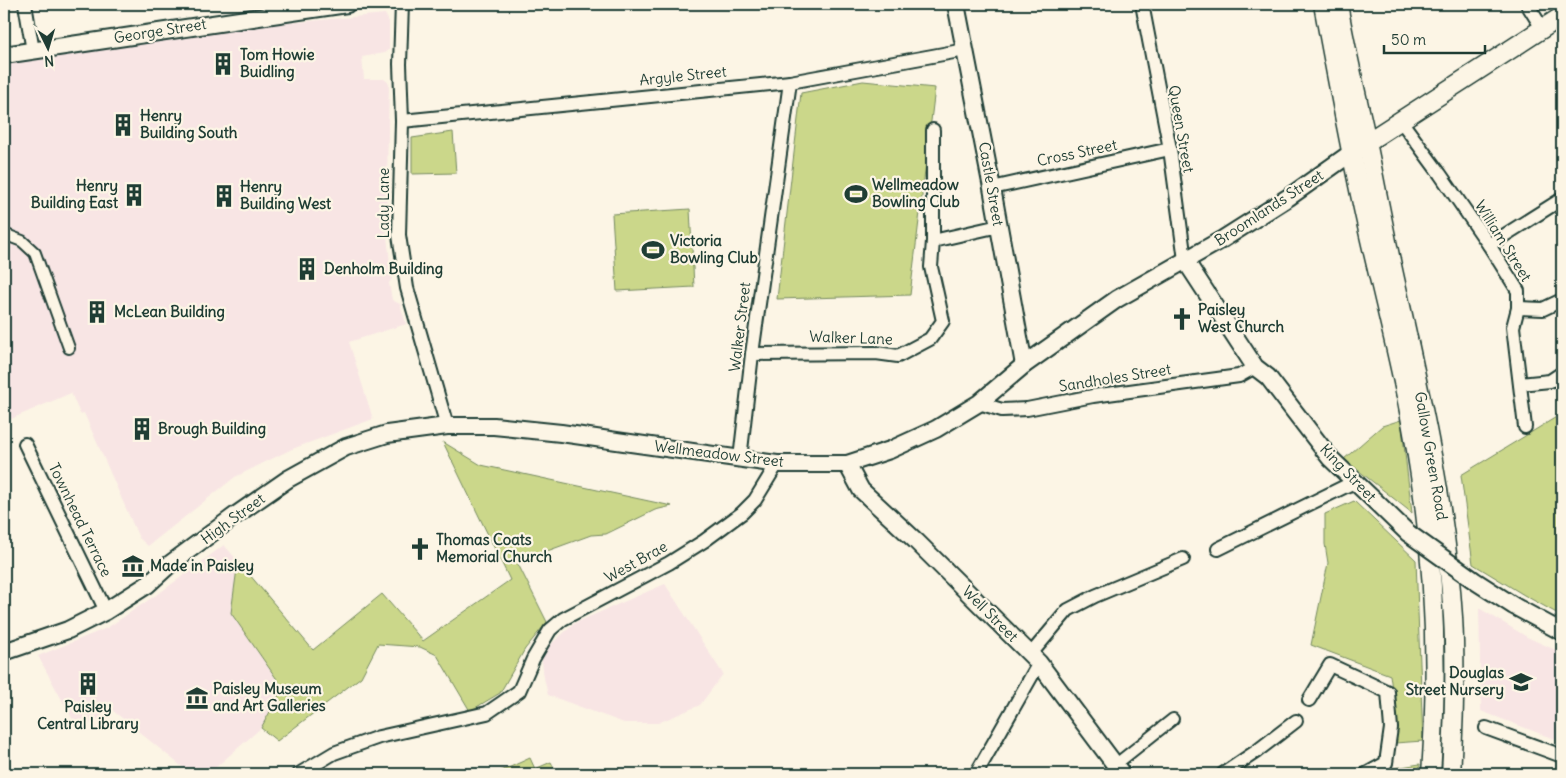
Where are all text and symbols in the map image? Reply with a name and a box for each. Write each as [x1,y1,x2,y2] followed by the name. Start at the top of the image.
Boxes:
[112,14,208,47] street label: George Street
[22,22,72,72] north arrow
[1384,22,1485,54] scale bar
[1391,30,1426,49] text: 50 m
[240,45,314,82] place label: Tom Howie Buidling
[210,51,236,77] building icon: Tom Howie Buidling
[44,52,55,70] text: N
[638,61,727,90] street label: Argyle Street
[1164,84,1199,174] street label: Queen Street
[140,106,238,143] place label: Henry Building South
[110,112,136,138] building icon: Henry Building South
[1035,135,1119,170] street label: Cross Street
[975,140,1008,228] street label: Castle Street
[1211,165,1327,250] street label: Broomlands Street
[374,168,393,238] street label: Lady Lane
[872,175,960,212] place label: Wellmeadow Bowling Club
[31,176,119,213] place label: Henry Building East
[240,177,332,214] place label: Henry Building West
[843,181,869,207] sports icon: Wellmeadow Bowling Club
[121,182,147,208] building icon: Henry Building East
[211,183,237,209] building icon: Henry Building West
[1471,197,1536,285] street label: William Street
[670,231,758,268] place label: Victoria Bowling Club
[640,237,666,263] sports icon: Victoria Bowling Club
[294,256,320,282] building icon: Denholm Building
[324,259,443,279] place label: Denholm Building
[725,281,754,373] street label: Walker Street
[84,299,110,325] building icon: McLean Building
[1198,300,1284,336] place label: Paisley West Church
[114,302,225,322] place label: McLean Building
[1169,306,1195,332] church icon: Paisley West Church
[809,327,893,348] street label: Walker Lane
[1057,359,1172,396] street label: Sandholes Street
[1411,390,1452,522] street label: Gallow Green Road
[129,416,155,442] building icon: Brough Building
[158,419,266,439] place label: Brough Building
[653,436,785,471] street label: Wellmeadow Street
[1316,440,1381,506] street label: King Street
[45,460,116,580] street label: Townhead Terrace
[197,489,269,548] street label: High Street
[436,530,553,566] place label: Thomas Coats Memorial Church
[407,536,433,562] church icon: Thomas Coats Memorial Church
[601,537,671,587] street label: West Brae
[120,553,146,579] museum icon: Made in Paisley
[150,556,254,576] place label: Made in Paisley
[958,582,1022,646] street label: Well Street
[1406,663,1504,700] place label: Douglas Street Nursery
[1508,669,1534,695] school or university icon: Douglas Street Nursery
[75,671,101,697] building icon: Paisley Central Library
[213,679,326,715] place label: Paisley Museum and Art Galleries
[184,685,210,711] museum icon: Paisley Museum and Art Galleries
[37,697,139,734] place label: Paisley Central Library

